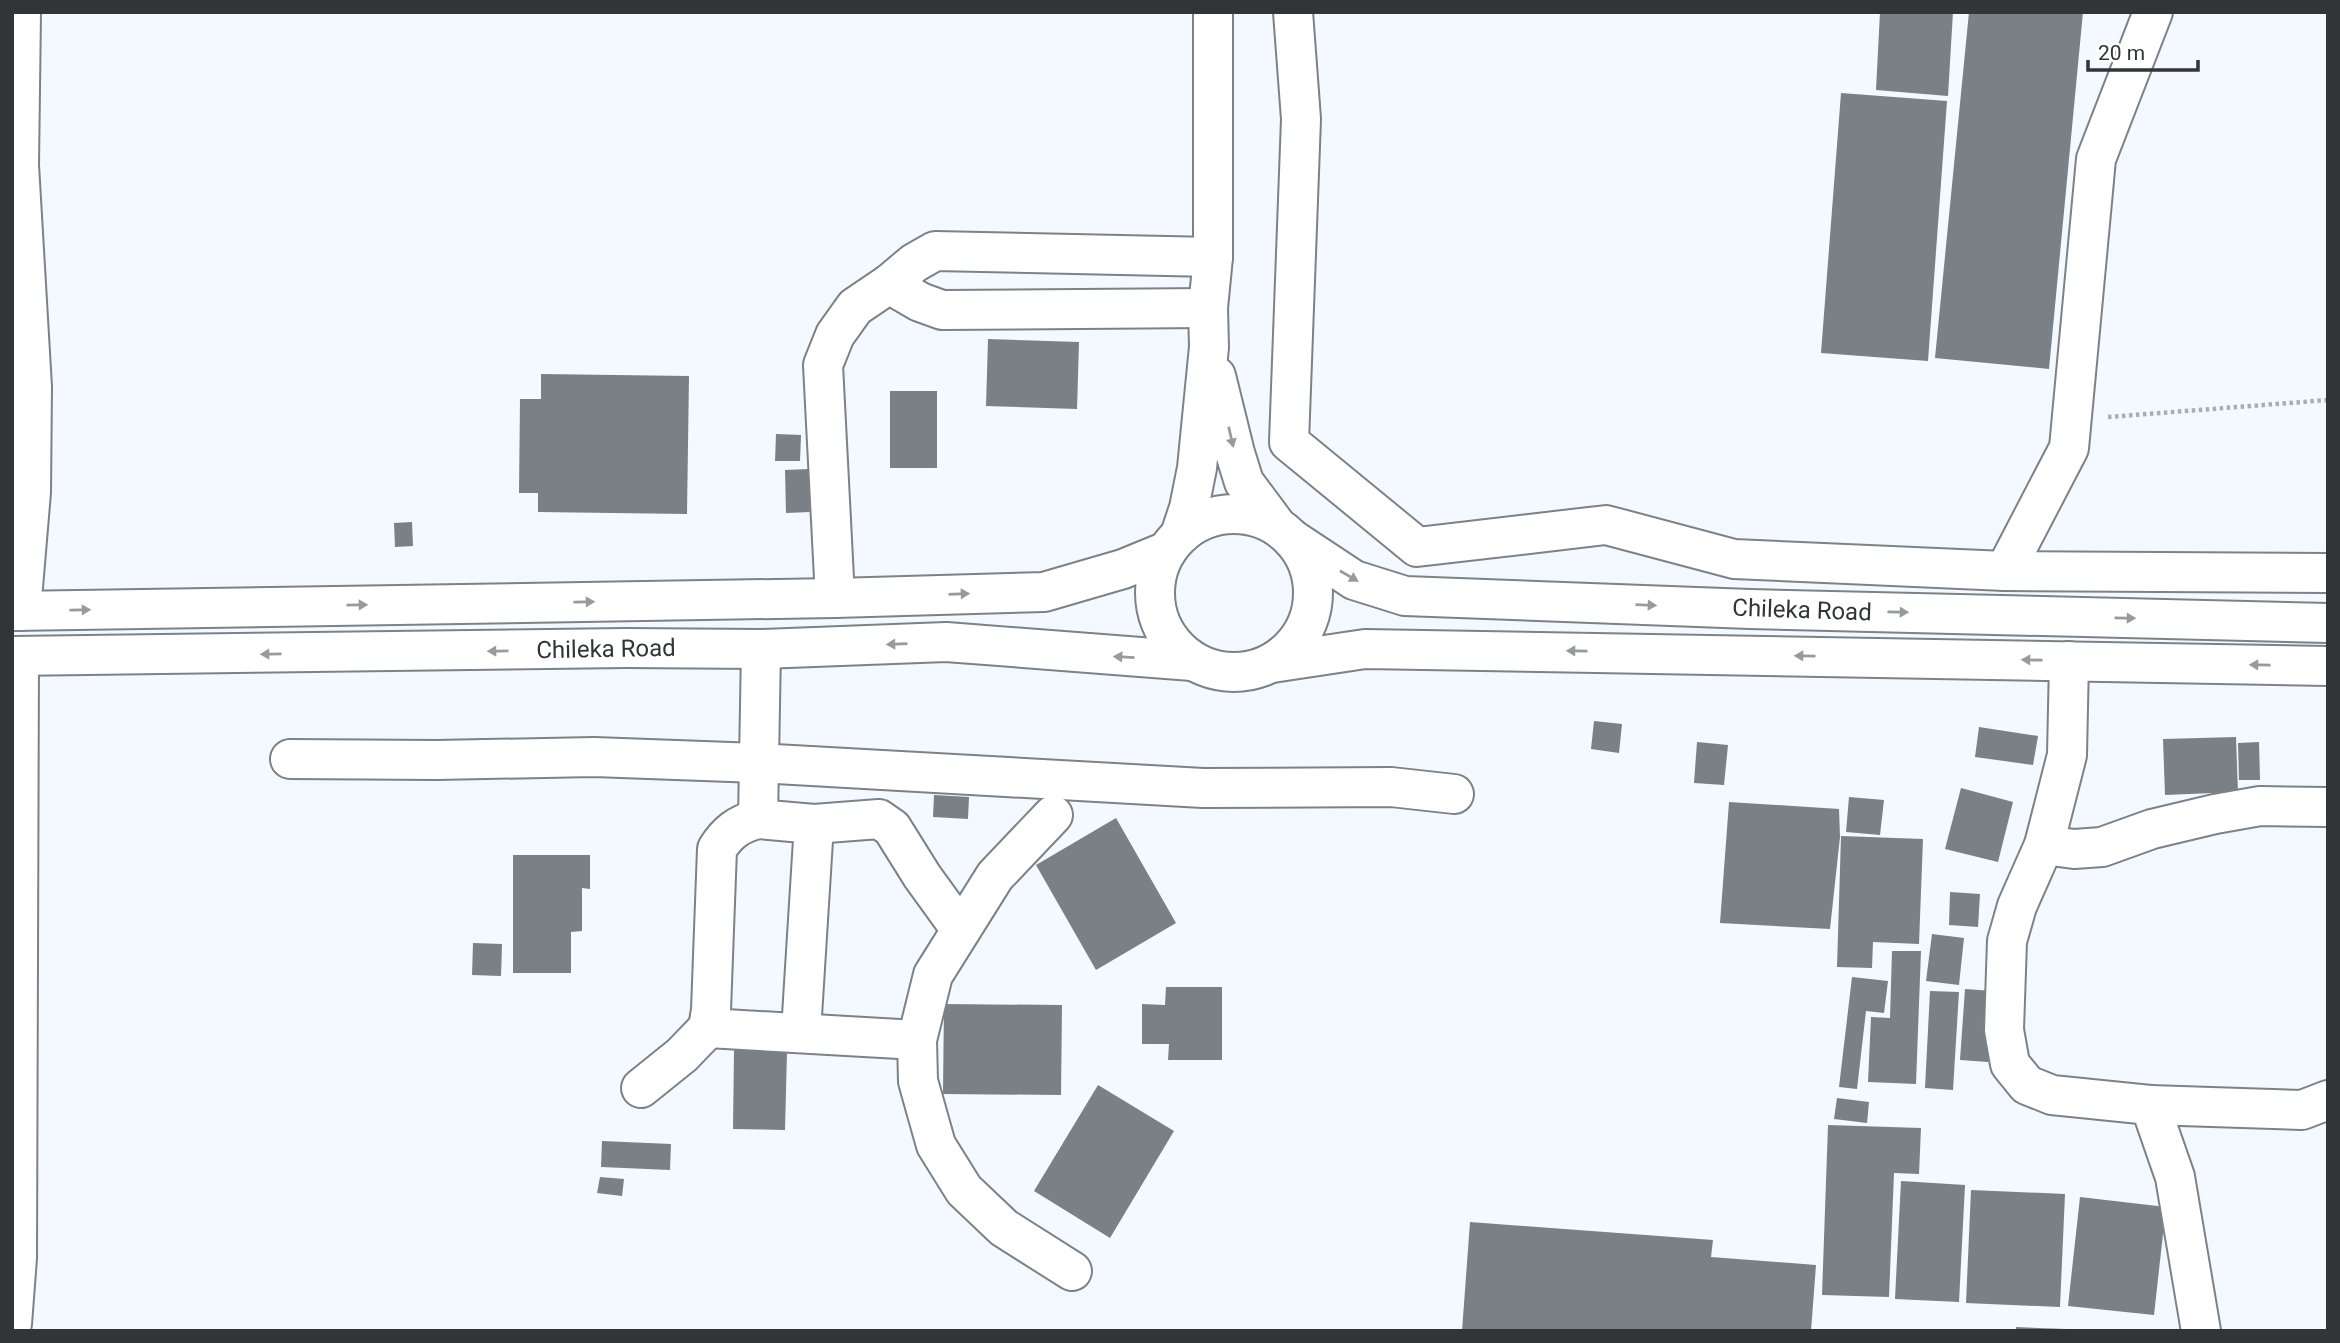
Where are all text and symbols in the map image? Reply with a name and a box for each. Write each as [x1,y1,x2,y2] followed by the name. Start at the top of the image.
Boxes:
[2088,28,2198,72] scale bar
[2098,41,2145,65] text: 20 m
[1226,426,1237,448] one-way arrow
[1339,570,1358,582] one-way arrow
[948,589,970,600] one-way arrow
[1732,594,1872,626] street label: Chileka Road
[574,596,596,607] one-way arrow
[346,599,368,611] one-way arrow
[1635,599,1657,610] one-way arrow
[70,604,92,615] one-way arrow
[1887,607,1909,618] one-way arrow
[2115,612,2137,624] one-way arrow
[536,634,676,664] street label: Chileka Road
[886,639,908,650] one-way arrow
[487,645,509,656] one-way arrow
[1566,646,1588,657] one-way arrow
[260,648,282,659] one-way arrow
[1793,650,1815,662] one-way arrow
[1113,651,1135,662] one-way arrow
[2021,655,2043,666] one-way arrow
[2248,659,2270,670] one-way arrow

